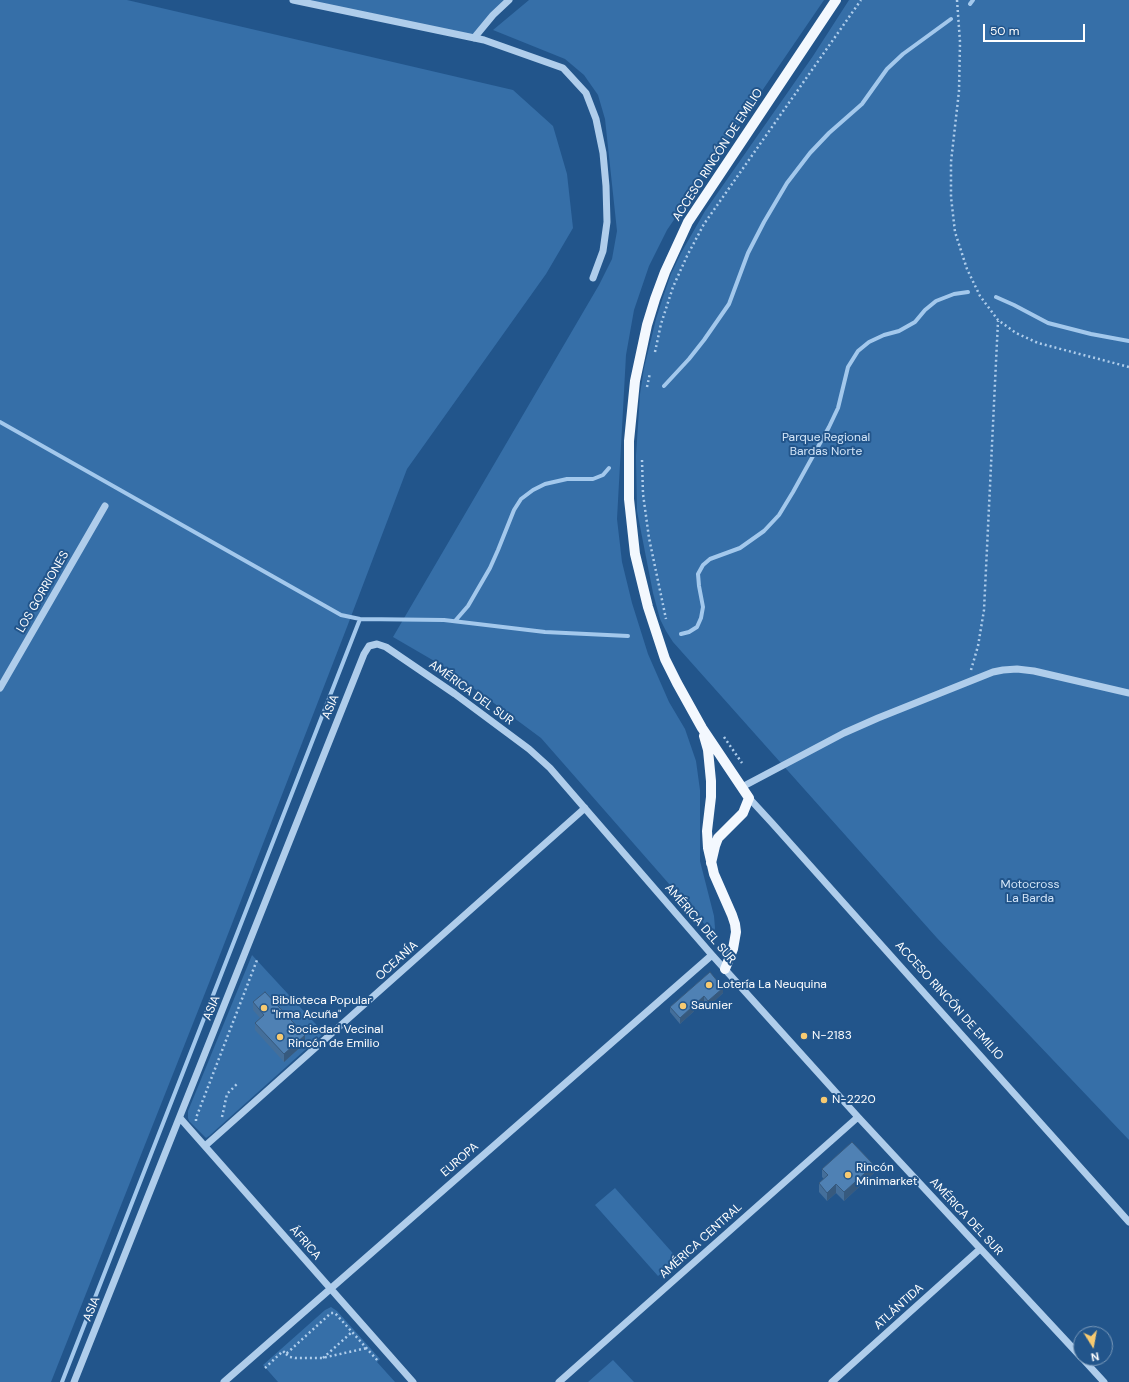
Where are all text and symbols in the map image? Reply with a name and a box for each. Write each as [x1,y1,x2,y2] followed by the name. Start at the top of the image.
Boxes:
[985,16,1087,42] scale bar
[990,23,1019,39] text: 50 m
[670,86,766,224] street label: ACCESO RINCÓN DE EMILIO
[782,431,870,459] park label: Parque Regional Bardas Norte
[14,549,72,635] street label: LOS GORRIONES
[426,658,516,728] street label: AMÉRICA DEL SUR
[320,692,342,722] street label: ASIA
[1001,878,1059,906] park label: Motocross La Barda
[661,881,739,967] street label: AMÉRICA DEL SUR
[373,938,421,984] street label: OCEANÍA
[892,939,1006,1063] street label: ACCESO RINCÓN DE EMILIO
[717,978,827,992] place label: Lotería La Neuquina
[704,980,714,990] marker: Lotería La Neuquina
[201,993,223,1023] street label: ASIA
[272,994,372,1022] place label: Biblioteca Popular "Irma Acuña"
[691,999,732,1013] place label: Saunier
[678,1001,688,1011] marker: Saunier
[259,1003,269,1013] marker: Biblioteca Popular "Irma Acuña"
[288,1023,383,1051] place label: Sociedad Vecinal Rincón de Emilio
[812,1029,852,1043] place label: N-2183
[799,1031,809,1041] marker: N-2183
[275,1032,285,1042] marker: Sociedad Vecinal Rincón de Emilio
[832,1093,876,1107] place label: N-2220
[819,1095,829,1105] marker: N-2220
[438,1140,482,1180] street label: EUROPA
[856,1161,917,1189] place label: Rincón Minimarket
[843,1170,853,1180] marker: Rincón Minimarket
[926,1175,1006,1259] street label: AMÉRICA DEL SUR
[657,1200,745,1282] street label: AMÉRICA CENTRAL
[286,1223,324,1263] street label: ÁFRICA
[871,1281,927,1333] street label: ATLÁNTIDA
[81,1294,103,1324] street label: ASIA
[1073,1326,1113,1366] north arrow
[1090,1349,1100,1364] text: N

